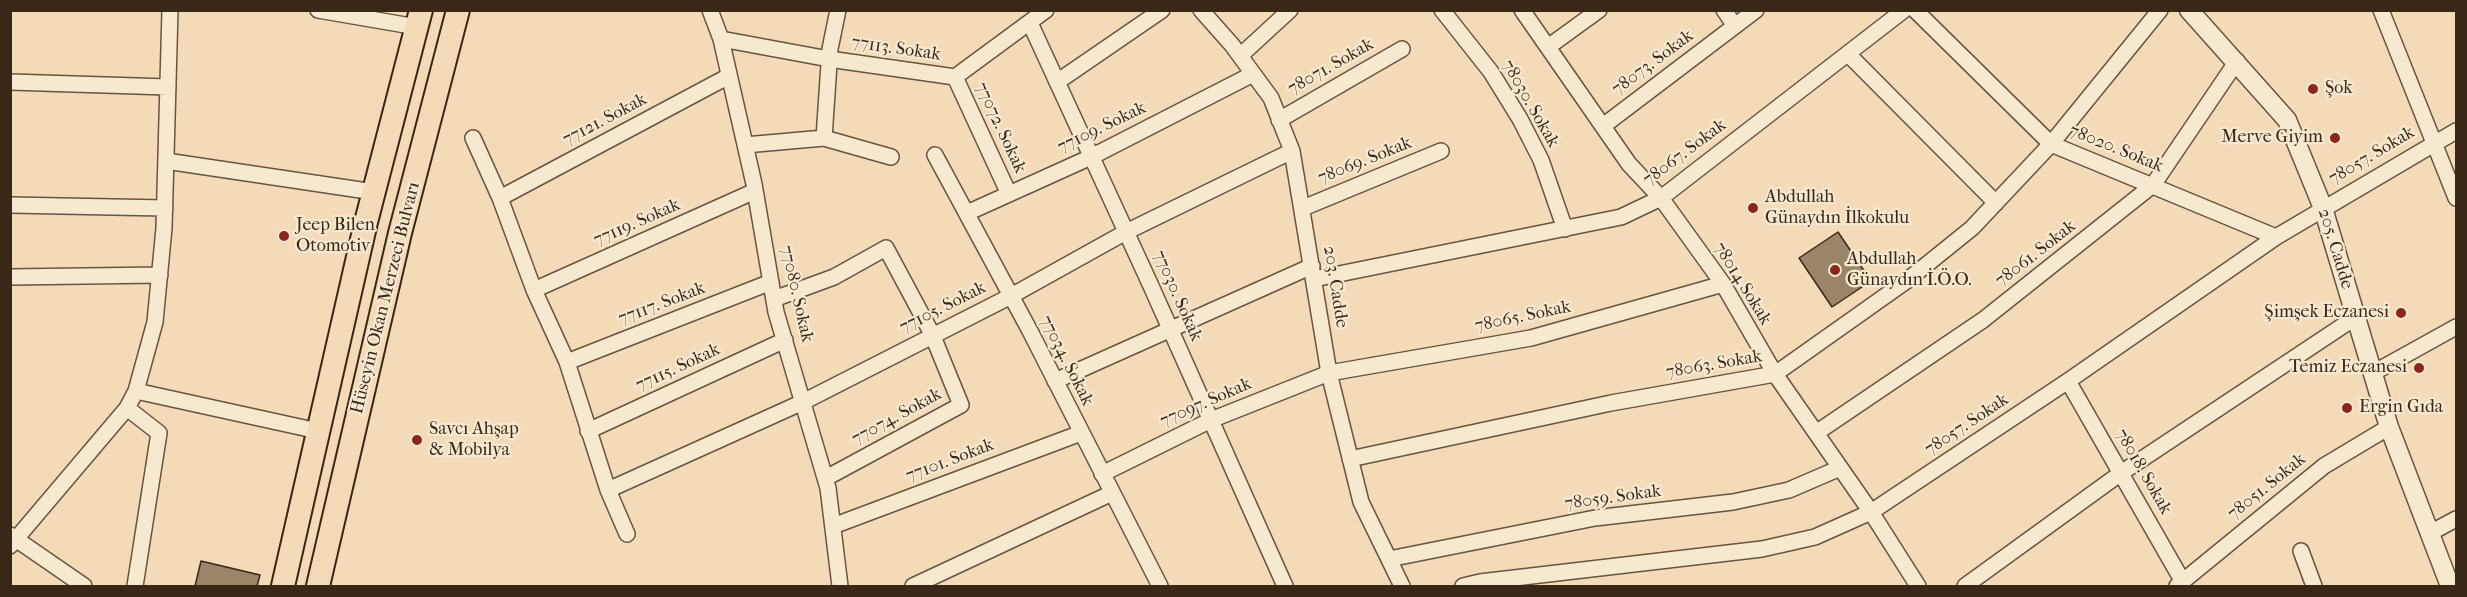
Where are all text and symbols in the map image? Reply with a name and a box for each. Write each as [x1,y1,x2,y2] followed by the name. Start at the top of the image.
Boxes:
[1608,25,1698,101] street label: 78073. Sokak
[850,32,942,66] street label: 77113. Sokak
[1284,34,1378,100] street label: 78071. Sokak
[1496,56,1564,152] street label: 78030. Sokak
[2325,78,2353,100] place label: Şok
[970,79,1030,177] street label: 77072. Sokak
[2306,82,2320,96] marker: Şok
[559,89,651,151] street label: 77121. Sokak
[1054,97,1150,159] street label: 77109. Sokak
[1639,115,1731,191] street label: 78067. Sokak
[2066,120,2166,178] street label: 78020. Sokak
[2325,122,2419,190] street label: 78057. Sokak
[2221,127,2323,149] place label: Merve Giyim
[2328,131,2342,145] marker: Merve Giyim
[1315,132,1415,190] street label: 78069. Sokak
[347,180,425,416] street label: Hüseyin Okan Merzeci Bulvarı
[1765,187,1909,230] place label: Abdullah Günaydın İlkokulu
[591,194,683,252] street label: 77119. Sokak
[1746,201,1760,215] marker: Abdullah Günaydın İlkokulu
[2313,206,2357,292] street label: 205. Cadde
[296,215,375,258] place label: Jeep Bilen Otomotiv
[1991,216,2081,292] street label: 78061. Sokak
[277,229,291,243] marker: Jeep Bilen Otomotiv
[1708,239,1776,329] street label: 78014 Sokak
[774,244,818,344] street label: 77080. Sokak
[1318,244,1352,330] street label: 203. Cadde
[1147,247,1207,345] street label: 77030. Sokak
[1847,249,1972,292] place label: Abdullah Günaydın İ.Ö.O.
[1828,263,1842,277] marker: Abdullah Günaydın İ.Ö.O.
[896,277,990,339] street label: 77105. Sokak
[616,278,708,330] street label: 77117. Sokak
[1473,296,1573,338] street label: 78065. Sokak
[2264,302,2389,324] place label: Şimşek Eczanesi
[2394,306,2408,320] marker: Şimşek Eczanesi
[1034,312,1098,410] street label: 77034. Sokak
[632,339,724,397] street label: 77115. Sokak
[1664,346,1764,384] street label: 78063. Sokak
[2289,357,2407,379] place label: Temiz Eczanesi
[2412,361,2426,375] marker: Temiz Eczanesi
[1157,373,1255,433] street label: 77097. Sokak
[848,384,946,450] street label: 77074. Sokak
[1921,389,2013,461] street label: 78057. Sokak
[2359,397,2443,419] place label: Ergin Gıda
[2340,401,2354,415] marker: Ergin Gıda
[429,419,519,462] place label: Savcı Ahşap & Mobilya
[2110,425,2176,519] street label: 78018. Sokak
[410,433,424,447] marker: Savcı Ahşap & Mobilya
[903,434,997,488] street label: 77101. Sokak
[2224,449,2310,525] street label: 78051. Sokak
[1563,481,1663,515] street label: 78059. Sokak

